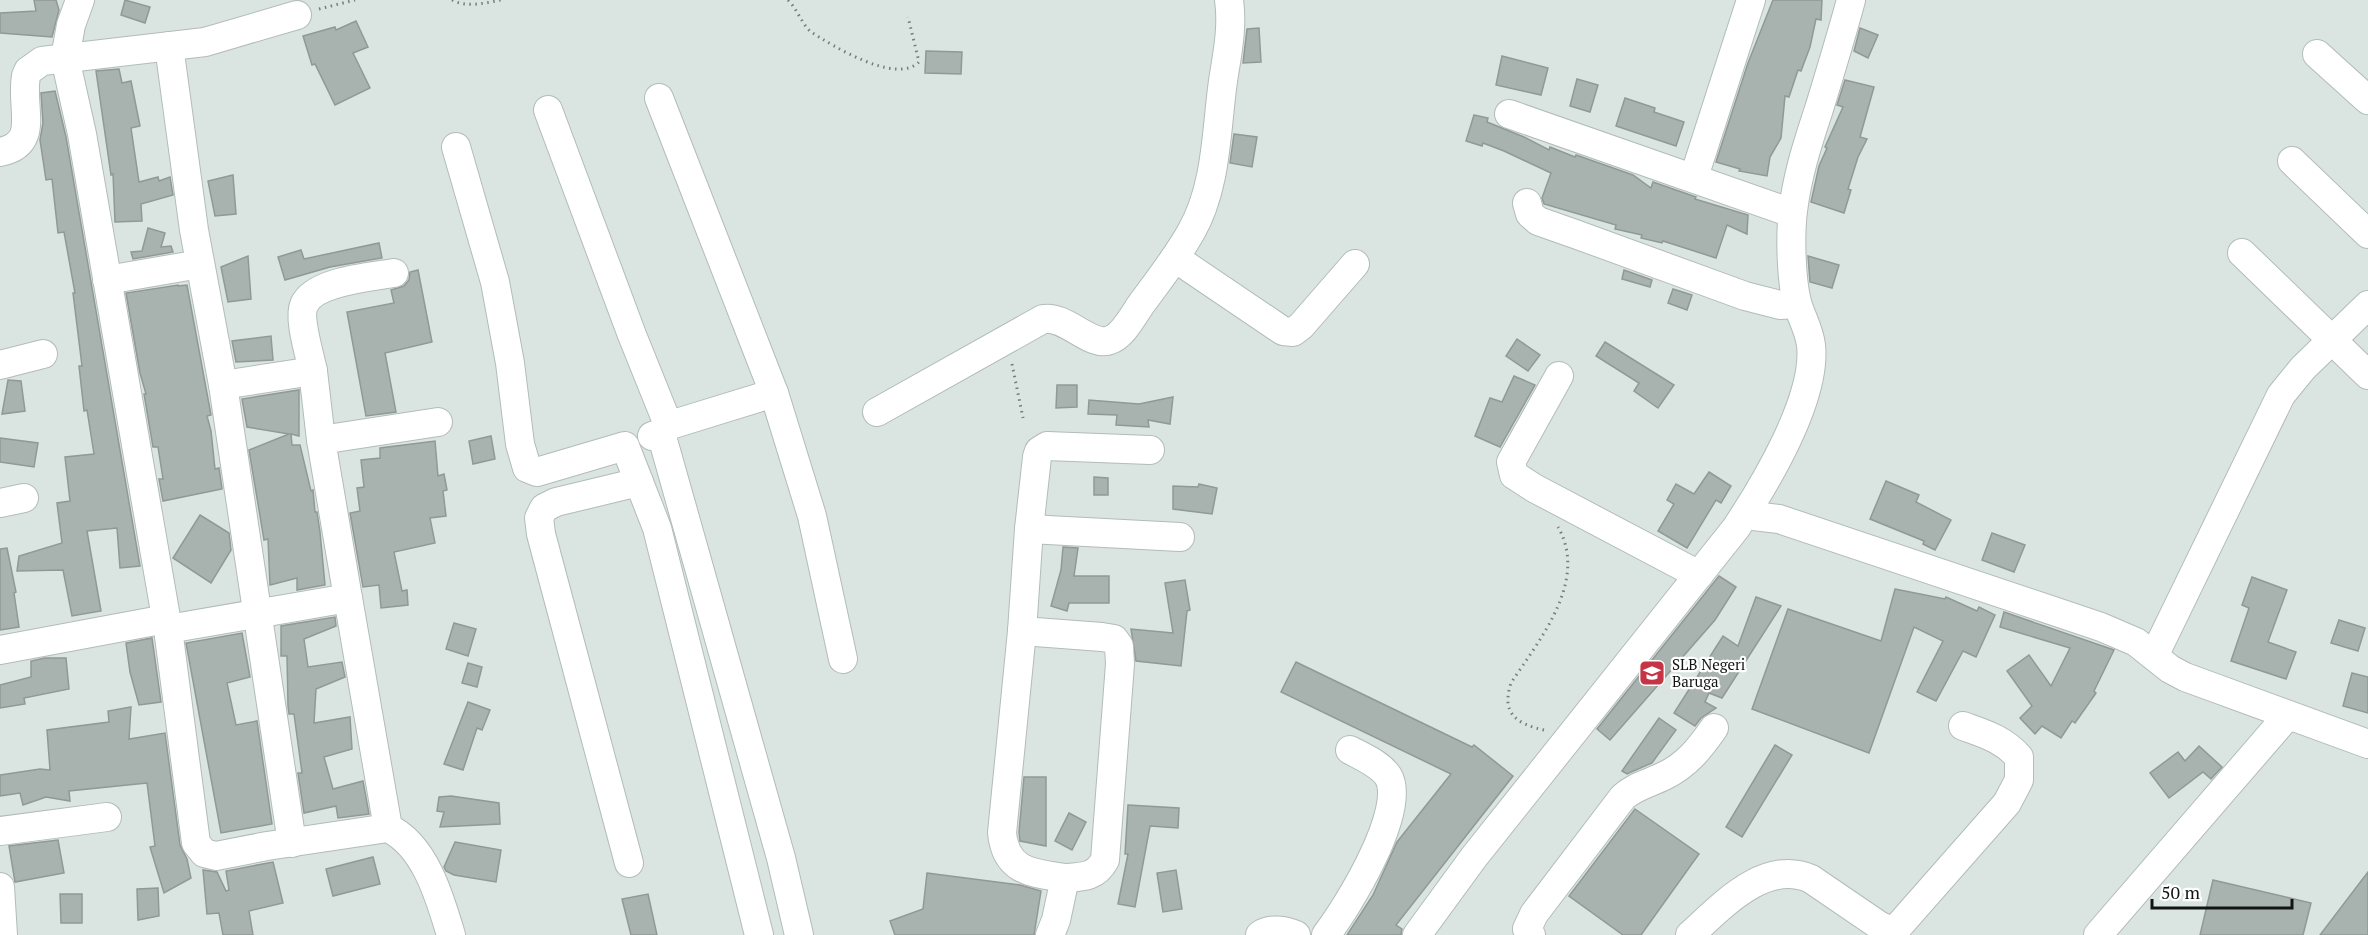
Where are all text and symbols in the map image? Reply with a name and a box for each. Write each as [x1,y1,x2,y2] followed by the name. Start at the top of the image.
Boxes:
[1672,654,1745,691] place label: SLB Negeri Baruga
[1637,658,1667,688] school or university icon: SLB Negeri Baruga
[2152,872,2292,910] scale bar
[2161,880,2201,904] text: 50 m

